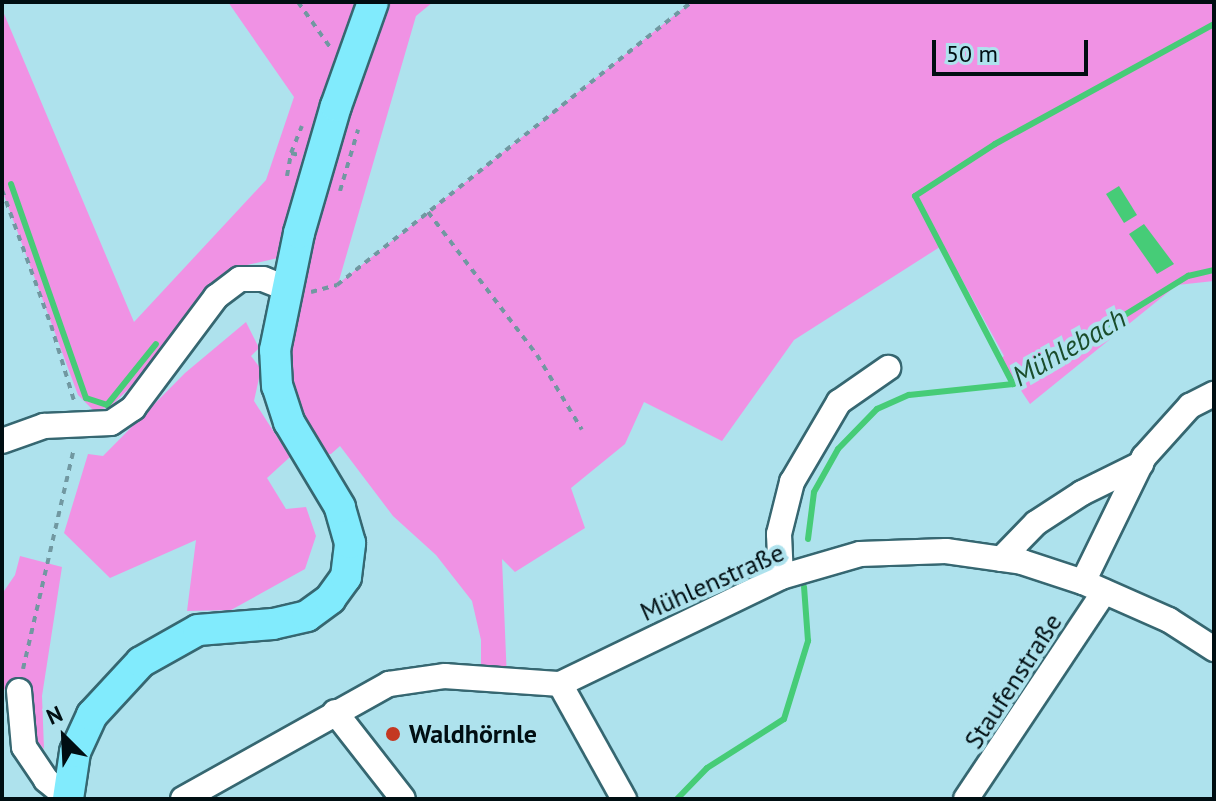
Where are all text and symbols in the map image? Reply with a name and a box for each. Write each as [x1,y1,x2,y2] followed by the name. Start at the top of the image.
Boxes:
[936,24,1092,74] scale bar
[946,38,998,69] text: 50 m
[1006,301,1132,393] water label: Mühlebach
[635,536,789,628] street label: Mühlenstraße
[958,607,1068,755] street label: Staufenstraße
[24,697,104,777] north arrow
[42,699,67,731] text: N
[409,718,537,750] place label: Waldhörnle
[384,725,402,743] marker: Waldhörnle

